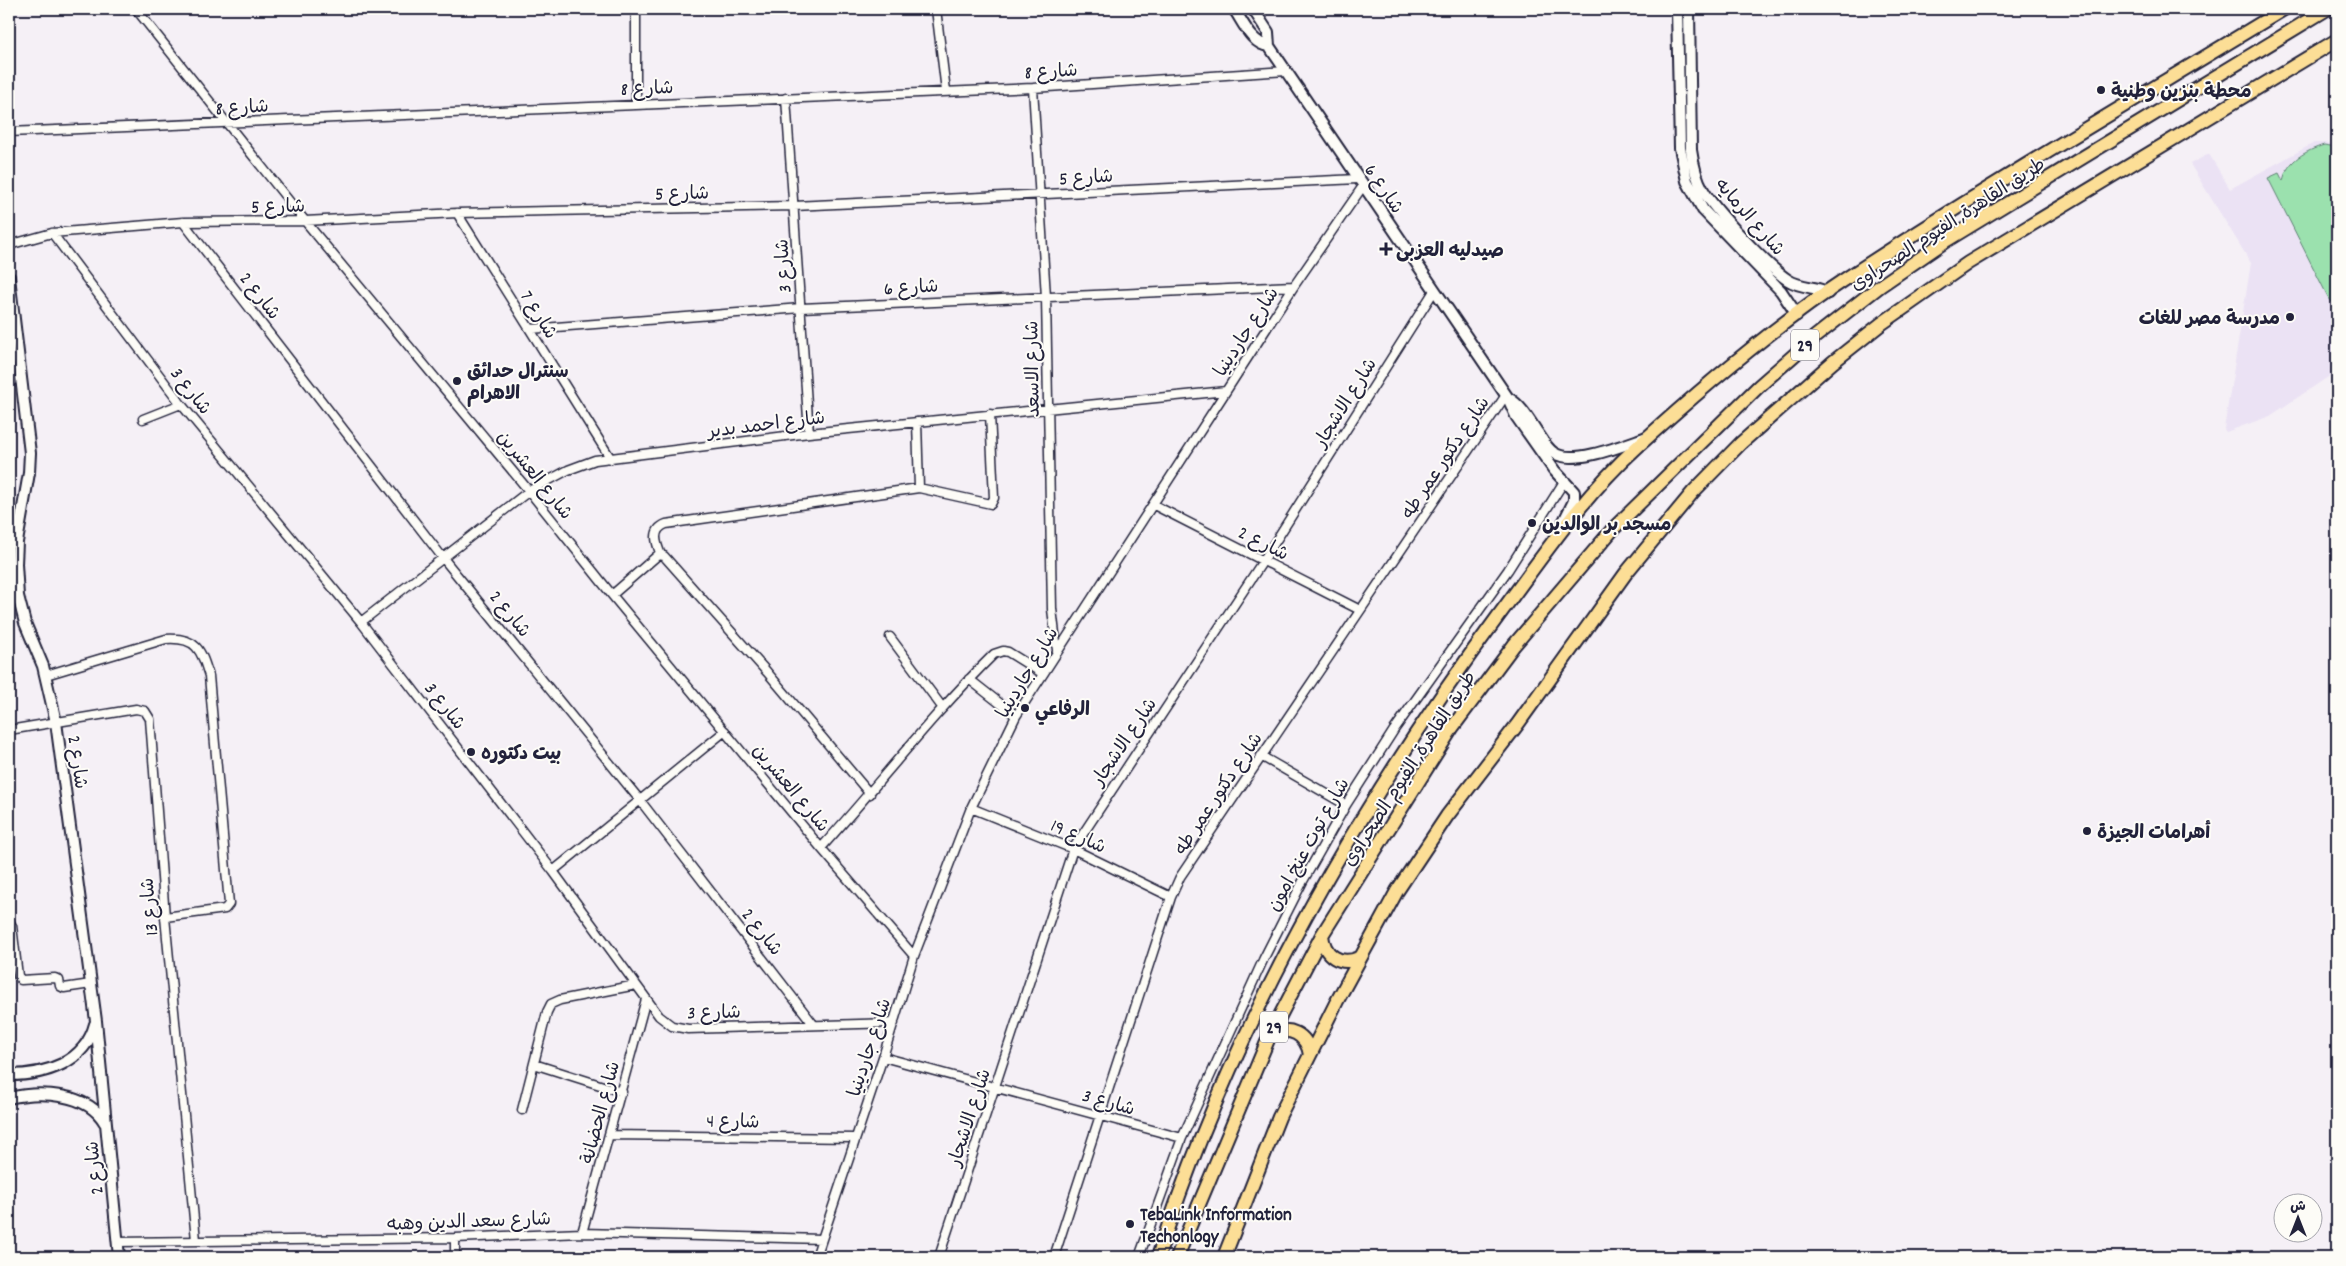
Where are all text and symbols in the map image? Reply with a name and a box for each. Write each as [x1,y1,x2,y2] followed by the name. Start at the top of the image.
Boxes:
[1024,59,1078,88] street label: شارع 8
[620,76,674,105] street label: شارع 8
[2111,80,2252,107] place label: محطة بنزين وطنية
[2095,84,2107,96] marker: محطة بنزين وطنية
[215,95,269,124] street label: شارع 8
[1846,153,2052,299] street label: طريق القاهرة, الفيوم الصحراوى
[1356,160,1409,220] street label: شارع 6
[1058,165,1114,194] street label: شارع 5
[1707,173,1790,263] street label: شارع الرمايه
[655,182,709,209] street label: شارع 5
[251,195,305,222] street label: شارع 5
[770,238,801,294] street label: شارع 3
[1396,239,1504,266] place label: صيدليه العزبى
[1380,243,1392,255] marker: صيدليه العزبى
[231,268,285,327] street label: شارع 2
[883,275,939,304] street label: شارع 6
[1209,283,1287,383] street label: شارع جاردينيا
[512,286,562,345] street label: شارع 7
[2139,307,2280,334] place label: مدرسة مصر للغات
[2284,311,2296,323] marker: مدرسة مصر للغات
[1020,320,1049,417] street label: شارع الاسعد
[1791,330,1819,360] road number: 29
[1308,354,1385,456] street label: شارع الاشجار
[467,360,569,409] place label: سنترال حدائق الاهرام
[162,363,216,422] street label: شارع 3
[451,375,463,387] marker: سنترال حدائق الاهرام
[1396,392,1498,526] street label: شارع دكتور عمر طه
[704,406,827,447] street label: شارع احمد بدير
[489,426,578,527] street label: شارع العشرين
[1542,513,1671,540] place label: مسجد بر الوالدين
[1526,517,1538,529] marker: مسجد بر الوالدين
[1232,521,1292,569] street label: شارع 2
[481,586,536,645] street label: شارع 2
[991,623,1067,725] street label: شارع جاردينيا
[1338,667,1484,873] street label: طريق القاهرة, الفيوم الصحراوى
[416,678,470,737] street label: شارع 3
[1085,693,1165,794] street label: شارع الاشجار
[1035,698,1090,725] place label: الرفاعي
[1019,702,1031,714] marker: الرفاعي
[1169,728,1271,862] street label: شارع دكتور عمر طه
[58,734,93,791] street label: شارع 2
[744,739,834,839] street label: شارع العشرين
[481,742,561,769] place label: بيت دكتوره
[465,746,477,758] marker: بيت دكتوره
[1262,774,1358,917] street label: شارع توت عنخ امون
[1045,814,1110,862] street label: شارع 19
[2097,820,2211,848] place label: أهرامات الجيزة
[2081,825,2093,837] marker: أهرامات الجيزة
[136,877,167,937] street label: شارع 13
[733,904,787,963] street label: شارع 2
[843,995,900,1101] street label: شارع جاردينيا
[687,1001,741,1028] street label: شارع 3
[1260,1012,1288,1042] road number: 29
[576,1059,629,1167] street label: شارع الحضانة
[942,1066,1000,1172] street label: شارع الاشجار
[1078,1084,1138,1125] street label: شارع 3
[706,1110,760,1137] street label: شارع 4
[80,1139,113,1196] street label: شارع 2
[2274,1194,2324,1244] north arrow
[2290,1197,2306,1217] text: ش
[1140,1203,1292,1252] place label: TebaLink Information Techonlogy
[387,1207,552,1240] street label: شارع سعد الدين وهبه
[1124,1218,1136,1230] marker: TebaLink Information Techonlogy

